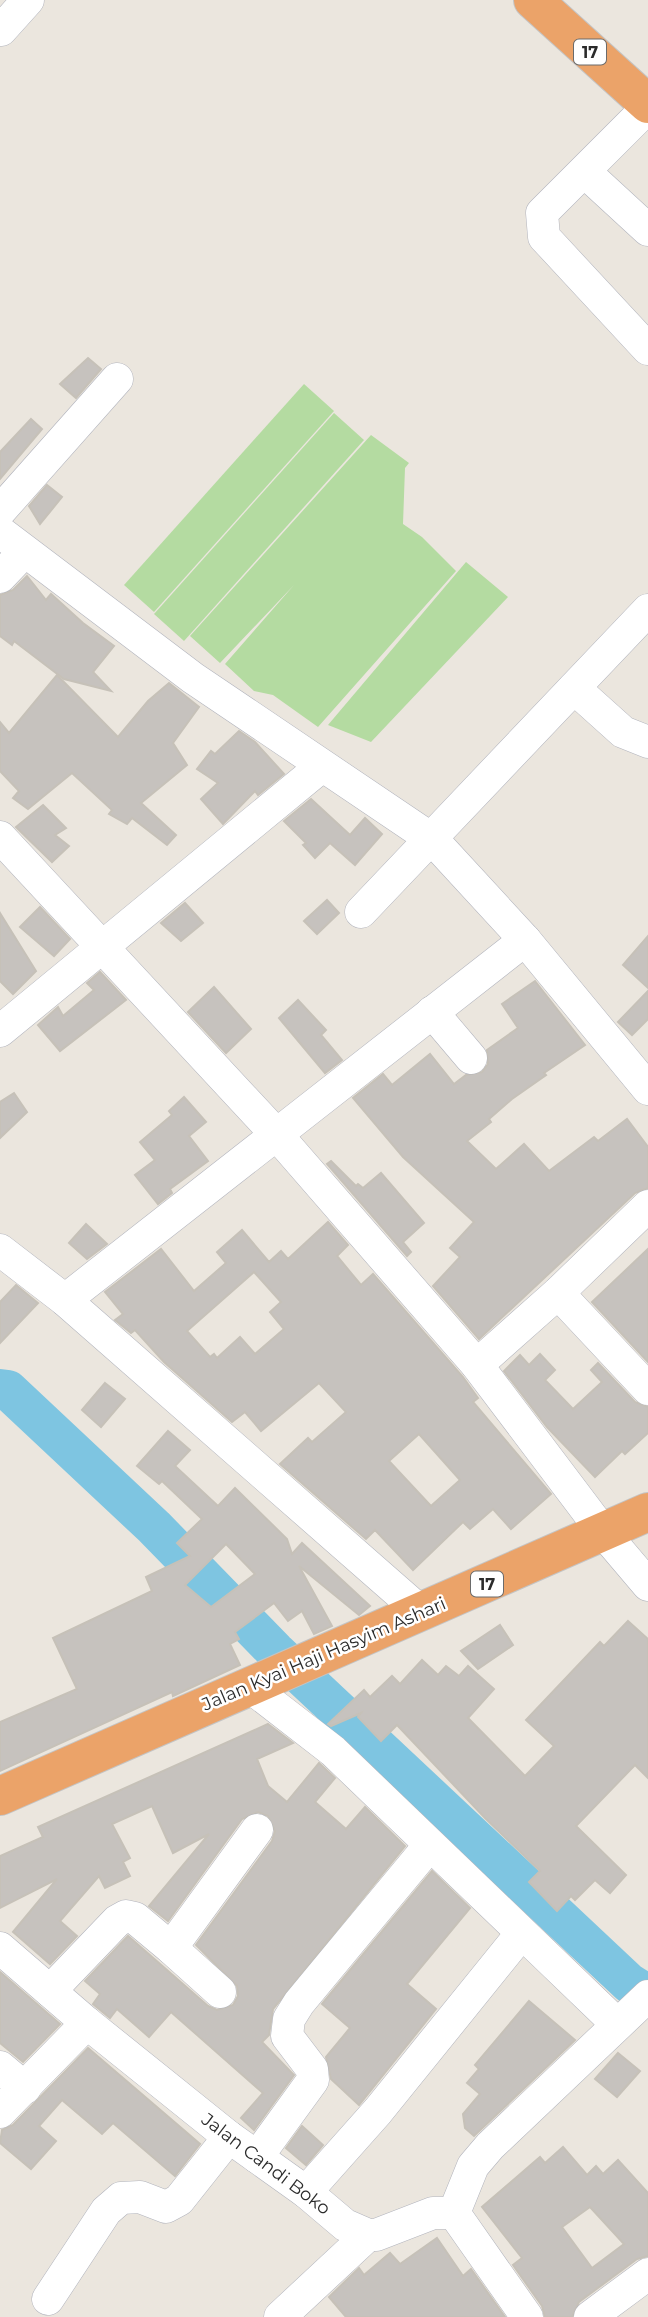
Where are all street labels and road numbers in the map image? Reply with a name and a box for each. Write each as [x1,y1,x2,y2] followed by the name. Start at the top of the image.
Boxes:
[574,40,606,64] road number: 17
[471,1572,503,1596] road number: 17
[198,1593,449,1716] street label: Jalan Kyai Haji Hasyim Ashari
[196,2108,335,2220] street label: Jalan Candi Boko

